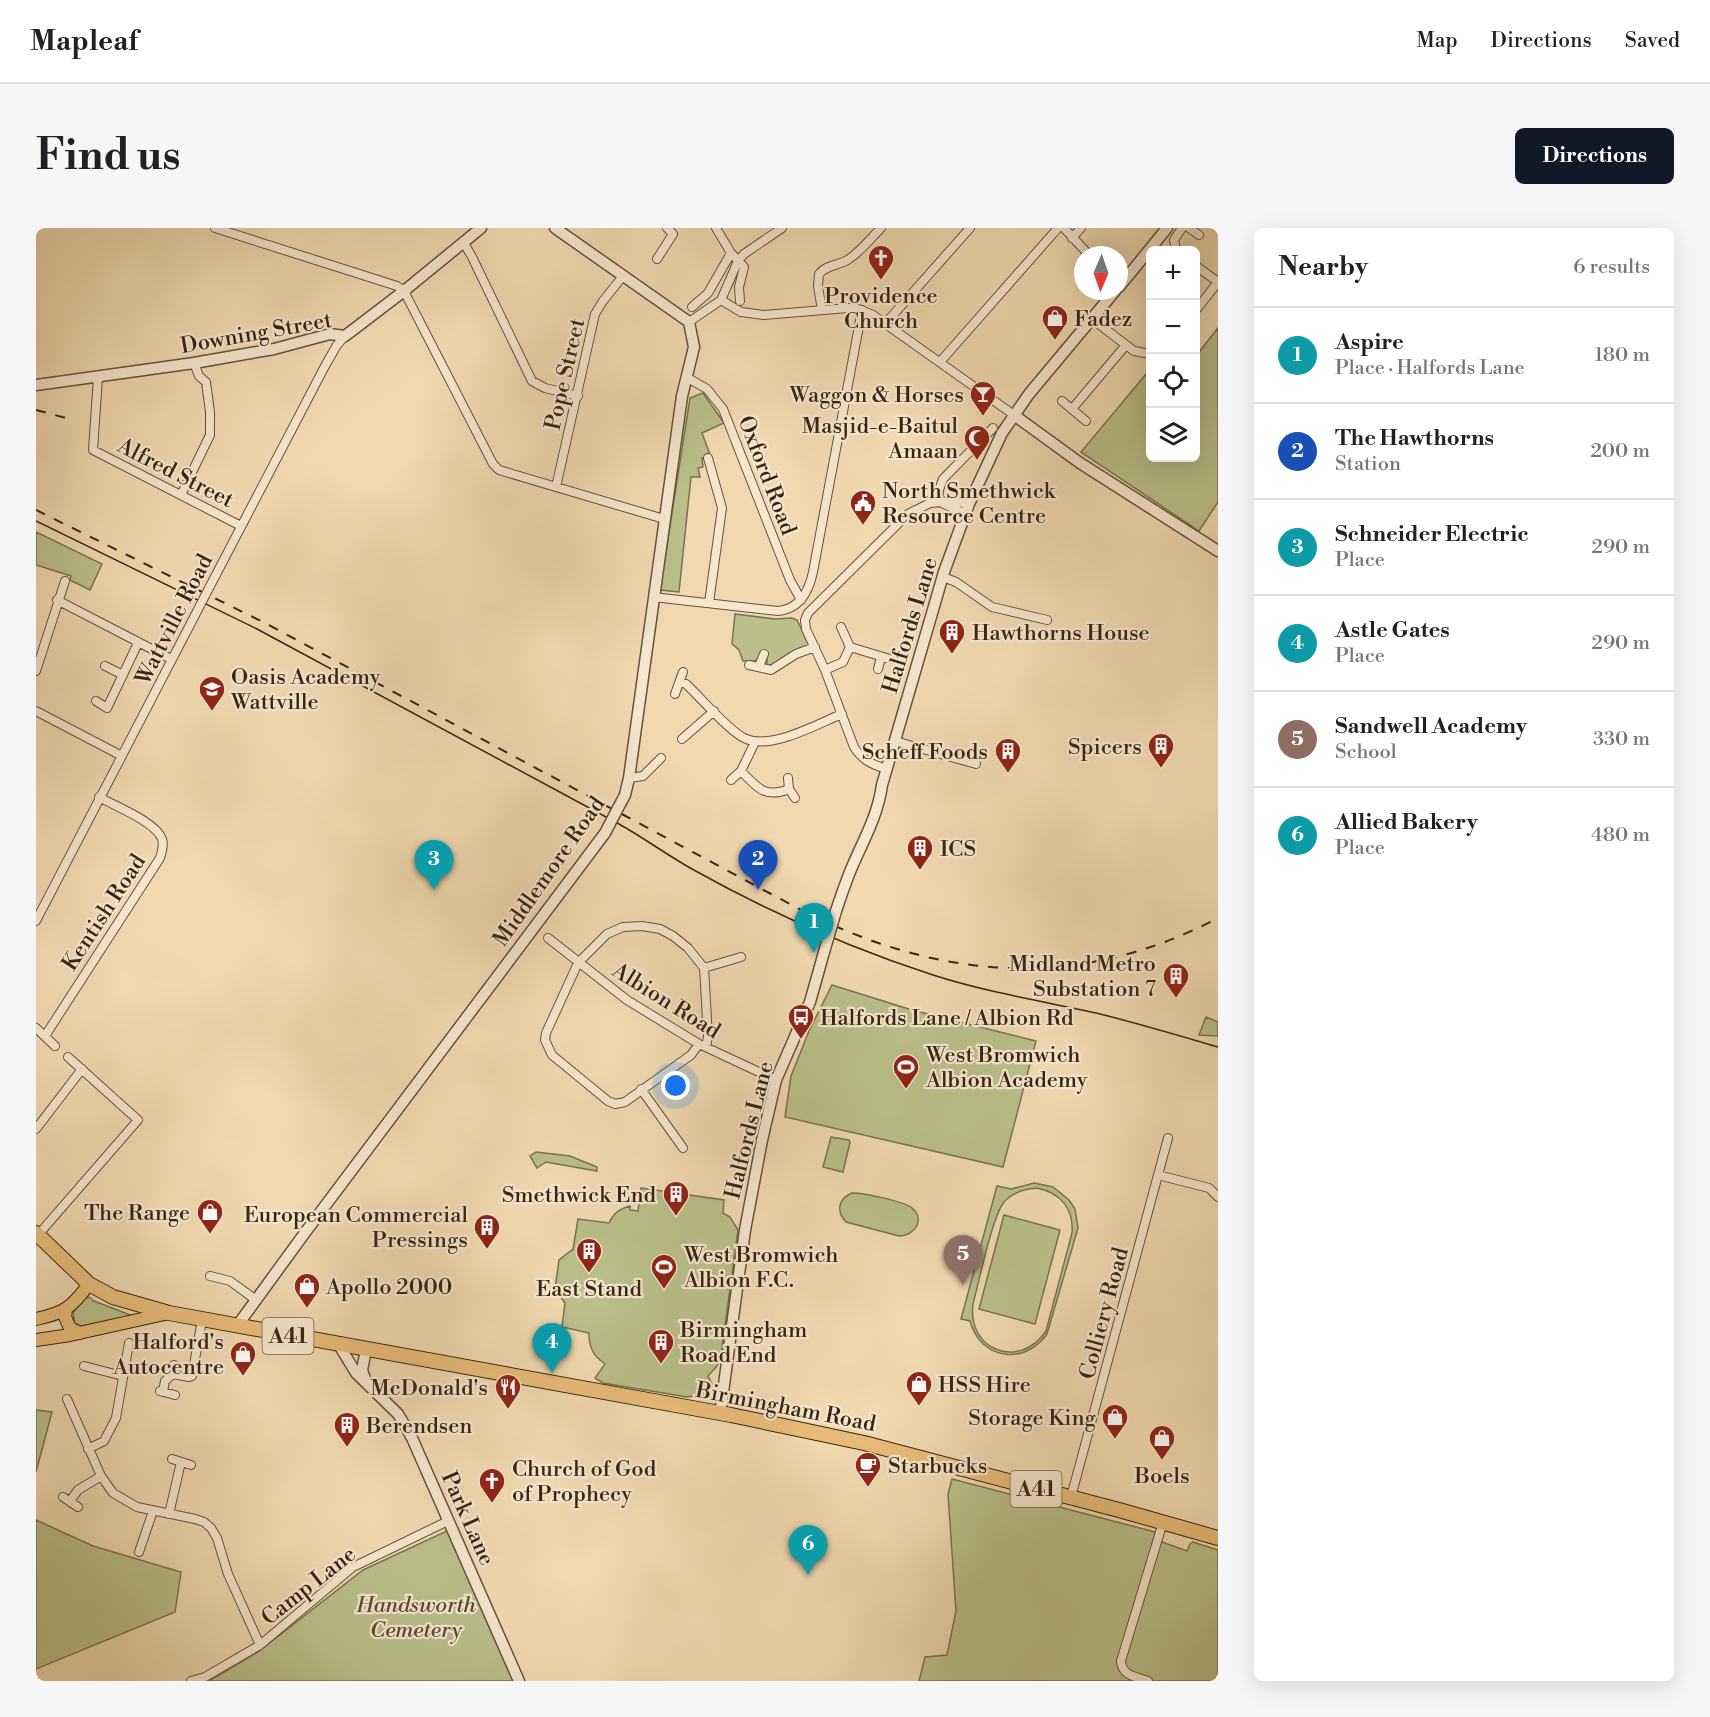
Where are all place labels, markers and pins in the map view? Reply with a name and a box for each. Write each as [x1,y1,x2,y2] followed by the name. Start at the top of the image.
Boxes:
[866,243,896,281] church icon: Providence Church
[824,283,938,335] place label: Providence Church
[1040,303,1070,341] shop icon: Fadez
[1074,306,1132,333] place label: Fadez
[968,379,998,417] bar icon: Waggon & Horses
[789,382,964,409] place label: Waggon & Horses
[802,413,958,465] place label: Masjid-e-Baitul Amaan
[962,423,992,461] mosque icon: Masjid-e-Baitul Amaan
[882,478,1057,530] place label: North Smethwick Resource Centre
[848,488,878,526] public building icon: North Smethwick Resource Centre
[937,617,967,655] building icon: Hawthorns House
[972,620,1150,647] place label: Hawthorns House
[230,664,381,716] place label: Oasis Academy Wattville
[197,674,227,712] school or university icon: Oasis Academy Wattville
[1146,731,1176,769] building icon: Spicers
[1068,734,1142,761] place label: Spicers
[993,736,1023,774] building icon: Scheff Foods
[862,739,988,766] place label: Scheff Foods
[905,833,935,871] building icon: ICS
[940,836,976,863] place label: ICS
[414,840,454,890] pin: 3
[738,840,778,890] pin: 2
[794,904,834,953] pin: 1
[1009,951,1156,1003] place label: Midland Metro Substation 7
[1161,961,1191,999] building icon: Midland Metro Substation 7
[786,1002,816,1040] bus stop icon: Halfords Lane / Albion Rd
[820,1005,1074,1032] place label: Halfords Lane / Albion Rd
[925,1042,1088,1094] place label: West Bromwich Albion Academy
[891,1052,921,1090] sports icon: West Bromwich Albion Academy
[661,1179,691,1217] building icon: Smethwick End
[502,1182,657,1209] place label: Smethwick End
[195,1197,225,1235] shop icon: The Range
[84,1200,190,1227] place label: The Range
[244,1202,468,1254] place label: European Commercial Pressings
[472,1212,502,1250] building icon: European Commercial Pressings
[574,1236,604,1274] building icon: East Stand
[944,1236,982,1285] pin: 5
[683,1242,838,1294] place label: West Bromwich Albion F.C.
[649,1252,679,1290] sports icon: West Bromwich Albion F.C.
[292,1271,322,1309] shop icon: Apollo 2000
[325,1274,452,1301] place label: Apollo 2000
[536,1276,642,1303] place label: East Stand
[679,1317,807,1369] place label: Birmingham Road End
[532,1324,572,1373] pin: 4
[646,1327,676,1365] building icon: Birmingham Road End
[112,1329,224,1381] place label: Halford's Autocentre
[228,1339,258,1377] shop icon: Halford's Autocentre
[904,1369,934,1407] shop icon: HSS Hire
[493,1372,523,1410] restaurant icon: McDonald's
[938,1372,1031,1399] place label: HSS Hire
[370,1375,488,1402] place label: McDonald's
[1100,1402,1130,1440] shop icon: Storage King
[968,1405,1097,1432] place label: Storage King
[332,1410,362,1448] building icon: Berendsen
[365,1413,472,1440] place label: Berendsen
[1147,1423,1177,1461] shop icon: Boels
[853,1450,883,1488] cafe icon: Starbucks
[888,1453,987,1480] place label: Starbucks
[512,1456,657,1508] place label: Church of God of Prophecy
[1133,1463,1190,1490] place label: Boels
[477,1466,507,1504] church icon: Church of God of Prophecy
[788,1526,828,1575] pin: 6

